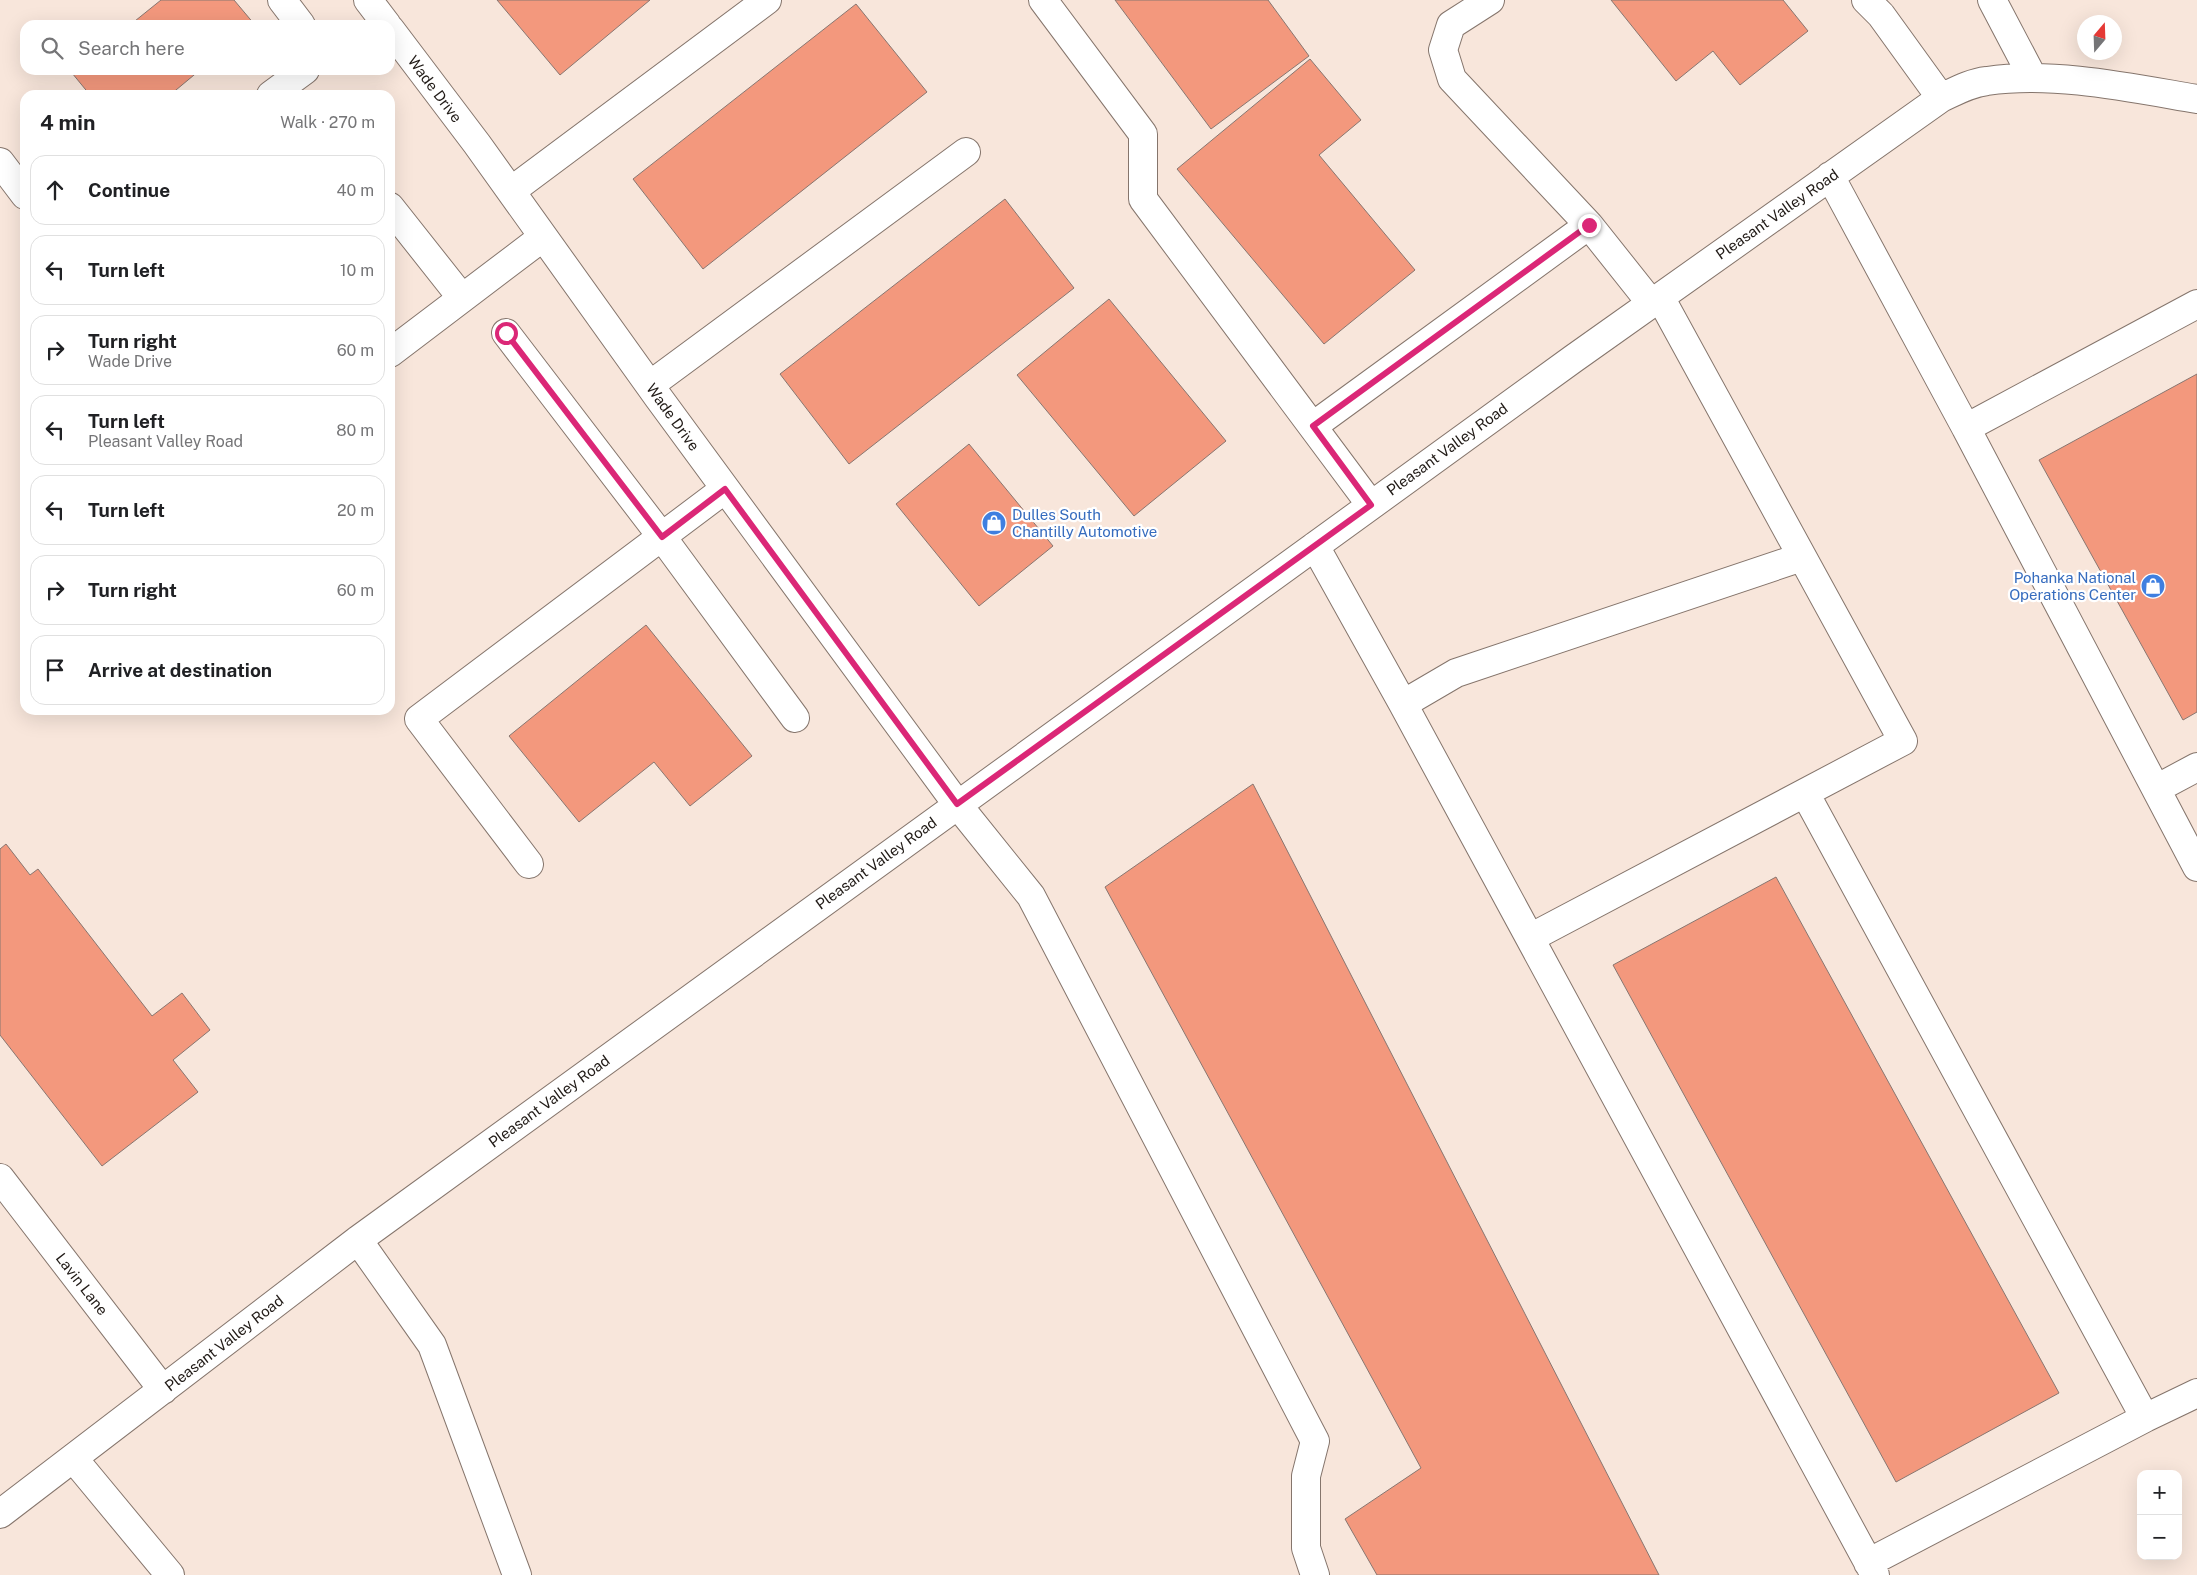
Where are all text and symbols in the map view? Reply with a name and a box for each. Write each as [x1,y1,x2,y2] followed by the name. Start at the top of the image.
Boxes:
[2077,15,2122,60] north arrow
[20,20,395,75] search box
[38,34,66,62] icon: search
[78,37,185,59] text: Search here
[404,52,466,126] street label: Wade Drive
[40,110,95,135] text: 4 min
[280,113,375,132] text: Walk · 270 m
[1713,165,1841,263] street label: Pleasant Valley Road
[41,176,69,204] icon: ahead
[88,179,170,201] text: Continue
[336,181,374,200] text: 40 m
[1578,214,1601,237] route end
[41,256,69,284] icon: left
[88,259,165,281] text: Turn left
[340,261,374,280] text: 10 m
[495,322,518,345] route start
[88,330,177,352] text: Turn right
[41,336,69,364] icon: right
[337,341,374,360] text: 60 m
[88,352,172,371] text: Wade Drive
[643,380,703,454] street label: Wade Drive
[1383,399,1511,499] street label: Pleasant Valley Road
[88,410,165,432] text: Turn left
[41,416,69,444] icon: left
[336,421,374,440] text: 80 m
[88,432,243,451] text: Pleasant Valley Road
[41,496,69,524] icon: left
[88,499,165,521] text: Turn left
[337,501,374,520] text: 20 m
[1012,506,1157,540] place label: Dulles South Chantilly Automotive
[981,510,1007,536] shop icon: Dulles South Chantilly Automotive
[2009,569,2136,603] place label: Pohanka National Operations Center
[2140,573,2166,599] shop icon: Pohanka National Operations Center
[41,576,69,604] icon: right
[88,579,177,601] text: Turn right
[337,581,374,600] text: 60 m
[41,656,69,684] icon: arrive
[88,659,272,681] text: Arrive at destination
[812,813,940,913] street label: Pleasant Valley Road
[485,1051,613,1151] street label: Pleasant Valley Road
[53,1250,111,1318] street label: Lavin Lane
[161,1292,287,1394] street label: Pleasant Valley Road
[2137,1470,2182,1560] map controls
[2137,1470,2182,1515] button: +
[2137,1515,2182,1560] button: −

